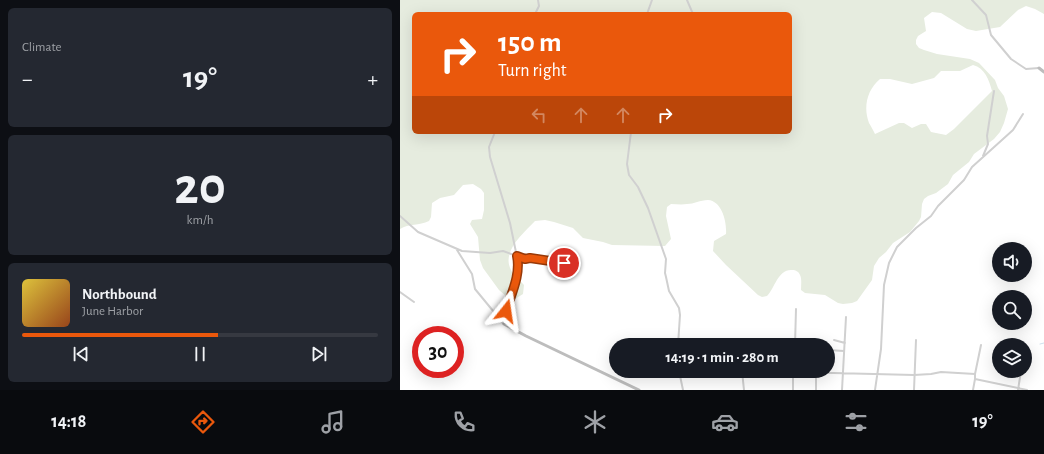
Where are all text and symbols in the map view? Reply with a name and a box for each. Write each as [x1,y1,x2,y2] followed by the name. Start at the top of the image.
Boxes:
[432,28,484,80] icon: right
[498,29,562,57] text: 150 m
[22,41,61,54] text: Climate
[498,62,567,80] text: Turn right
[183,63,217,93] text: 19°
[22,68,33,90] text: −
[367,68,378,90] text: +
[528,104,550,126] icon: left
[570,104,592,126] icon: ahead
[612,104,634,126] icon: ahead
[654,104,676,126] icon: right
[174,161,226,213] text: 20
[187,214,213,227] text: km/h
[992,242,1032,378] map controls
[992,242,1032,282] button: sound
[547,246,581,280] pin
[553,252,575,274] icon: arrive
[82,287,157,302] text: Northbound
[485,290,527,332] position arrow
[992,290,1032,330] button: search
[82,305,143,318] text: June Harbor
[412,326,464,378] speed limit sign: 30
[992,338,1032,378] button: layers
[70,343,92,365] icon: previous
[189,343,211,365] icon: pause
[308,343,330,365] icon: next
[665,350,779,365] text: 14:19 · 1 min · 280 m
[189,408,217,436] icon: directions
[319,408,347,436] icon: music
[450,408,478,436] icon: phone
[581,408,609,436] icon: climate
[711,408,739,436] icon: car
[842,408,870,436] icon: filters
[51,413,86,431] text: 14:18
[972,413,993,431] text: 19°

